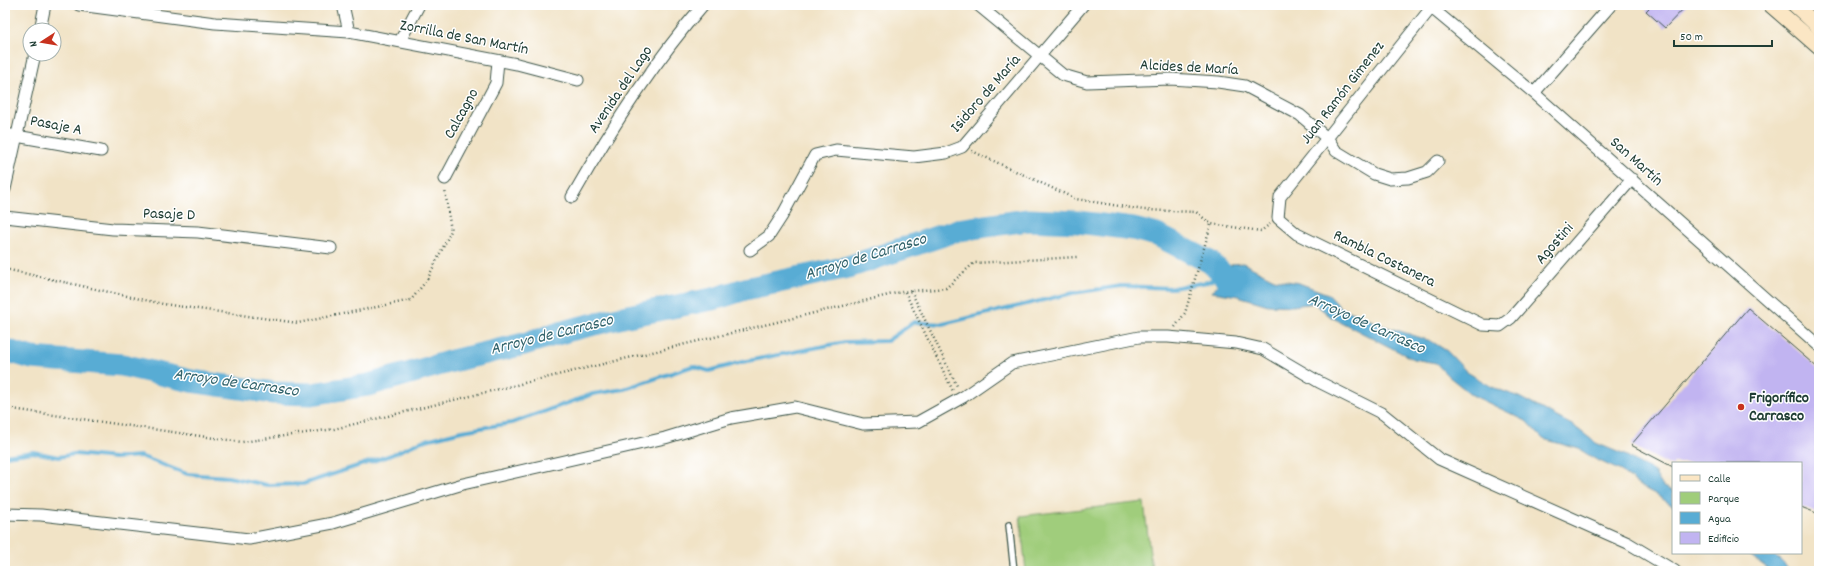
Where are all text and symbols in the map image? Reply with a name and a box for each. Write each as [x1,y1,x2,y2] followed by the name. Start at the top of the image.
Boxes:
[398,14,530,62] street label: Zorrilla de San Martín
[22,22,62,62] north arrow
[1674,22,1772,48] scale bar
[1680,29,1703,46] text: 50 m
[1295,37,1391,149] street label: Juan Ramón Gimenez
[26,39,43,48] text: N
[583,41,659,139] street label: Avenida del Lago
[945,49,1027,138] street label: Isidoro de María
[1139,54,1239,82] street label: Alcides de María
[439,85,485,143] street label: Calcagno
[28,110,84,142] street label: Pasaje A
[1604,132,1668,192] street label: San Martín
[143,203,195,227] street label: Pasaje D
[1530,218,1580,270] street label: Agostini
[1329,224,1439,294] street label: Rambla Costanera
[802,228,931,288] water label: Arroyo de Carrasco
[1304,288,1430,362] water label: Arroyo de Carrasco
[488,309,617,363] water label: Arroyo de Carrasco
[172,363,301,405] water label: Arroyo de Carrasco
[1749,387,1809,428] place label: Frigorífico Carrasco
[1736,402,1746,412] marker: Frigorífico Carrasco
[1672,462,1802,554] legend
[1708,471,1731,488] text: Calle
[1708,491,1739,508] text: Parque
[1708,511,1731,528] text: Agua
[1708,531,1739,548] text: Edificio

